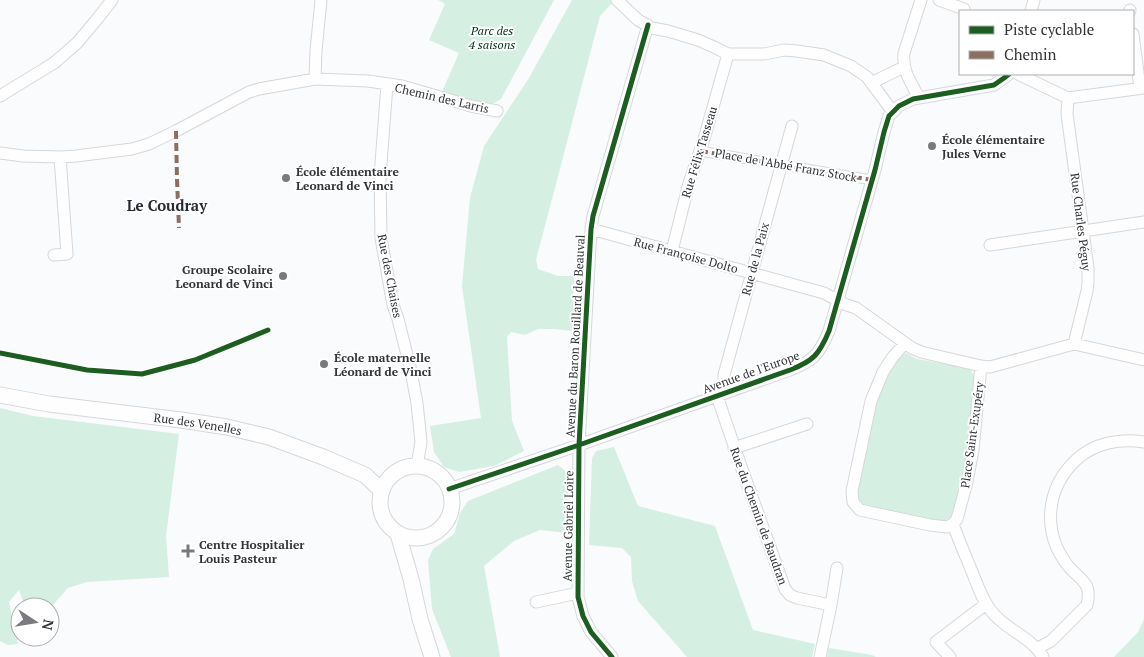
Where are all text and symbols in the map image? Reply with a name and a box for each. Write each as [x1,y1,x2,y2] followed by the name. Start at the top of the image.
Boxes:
[959,10,1134,75] legend
[1004,19,1094,39] text: Piste cyclable
[468,23,515,52] park label: Parc des 4 saisons
[1004,44,1056,64] text: Chemin
[393,80,491,116] street label: Chemin des Larris
[678,104,720,200] street label: Rue Félix Tasseau
[942,132,1045,161] place label: École élémentaire Jules Verne
[926,140,938,152] marker: École élémentaire Jules Verne
[714,145,859,185] street label: Place de l'Abbé Franz Stock
[296,164,399,193] place label: École élémentaire Leonard de Vinci
[280,172,292,184] marker: École élémentaire Leonard de Vinci
[1068,172,1095,273] street label: Rue Charles Péguy
[127,195,208,215] district label: Le Coudray
[738,220,772,297] street label: Rue de la Paix
[375,233,405,319] street label: Rue des Chaises
[562,234,588,438] street label: Avenue du Baron Rouillard de Beauval
[632,234,740,276] street label: Rue Françoise Dolto
[175,262,274,291] place label: Groupe Scolaire Leonard de Vinci
[277,270,289,282] marker: Groupe Scolaire Leonard de Vinci
[700,348,802,396] street label: Avenue de l'Europe
[334,350,432,379] place label: École maternelle Léonard de Vinci
[318,358,330,370] marker: École maternelle Léonard de Vinci
[957,380,987,489] street label: Place Saint-Exupéry
[153,409,243,438] street label: Rue des Venelles
[727,445,791,587] street label: Rue du Chemin de Baudran
[560,470,576,582] street label: Avenue Gabriel Loire
[199,537,305,566] place label: Centre Hospitalier Louis Pasteur
[181,544,195,558] marker: Centre Hospitalier Louis Pasteur
[10,597,60,647] north arrow
[38,618,59,632] text: N

